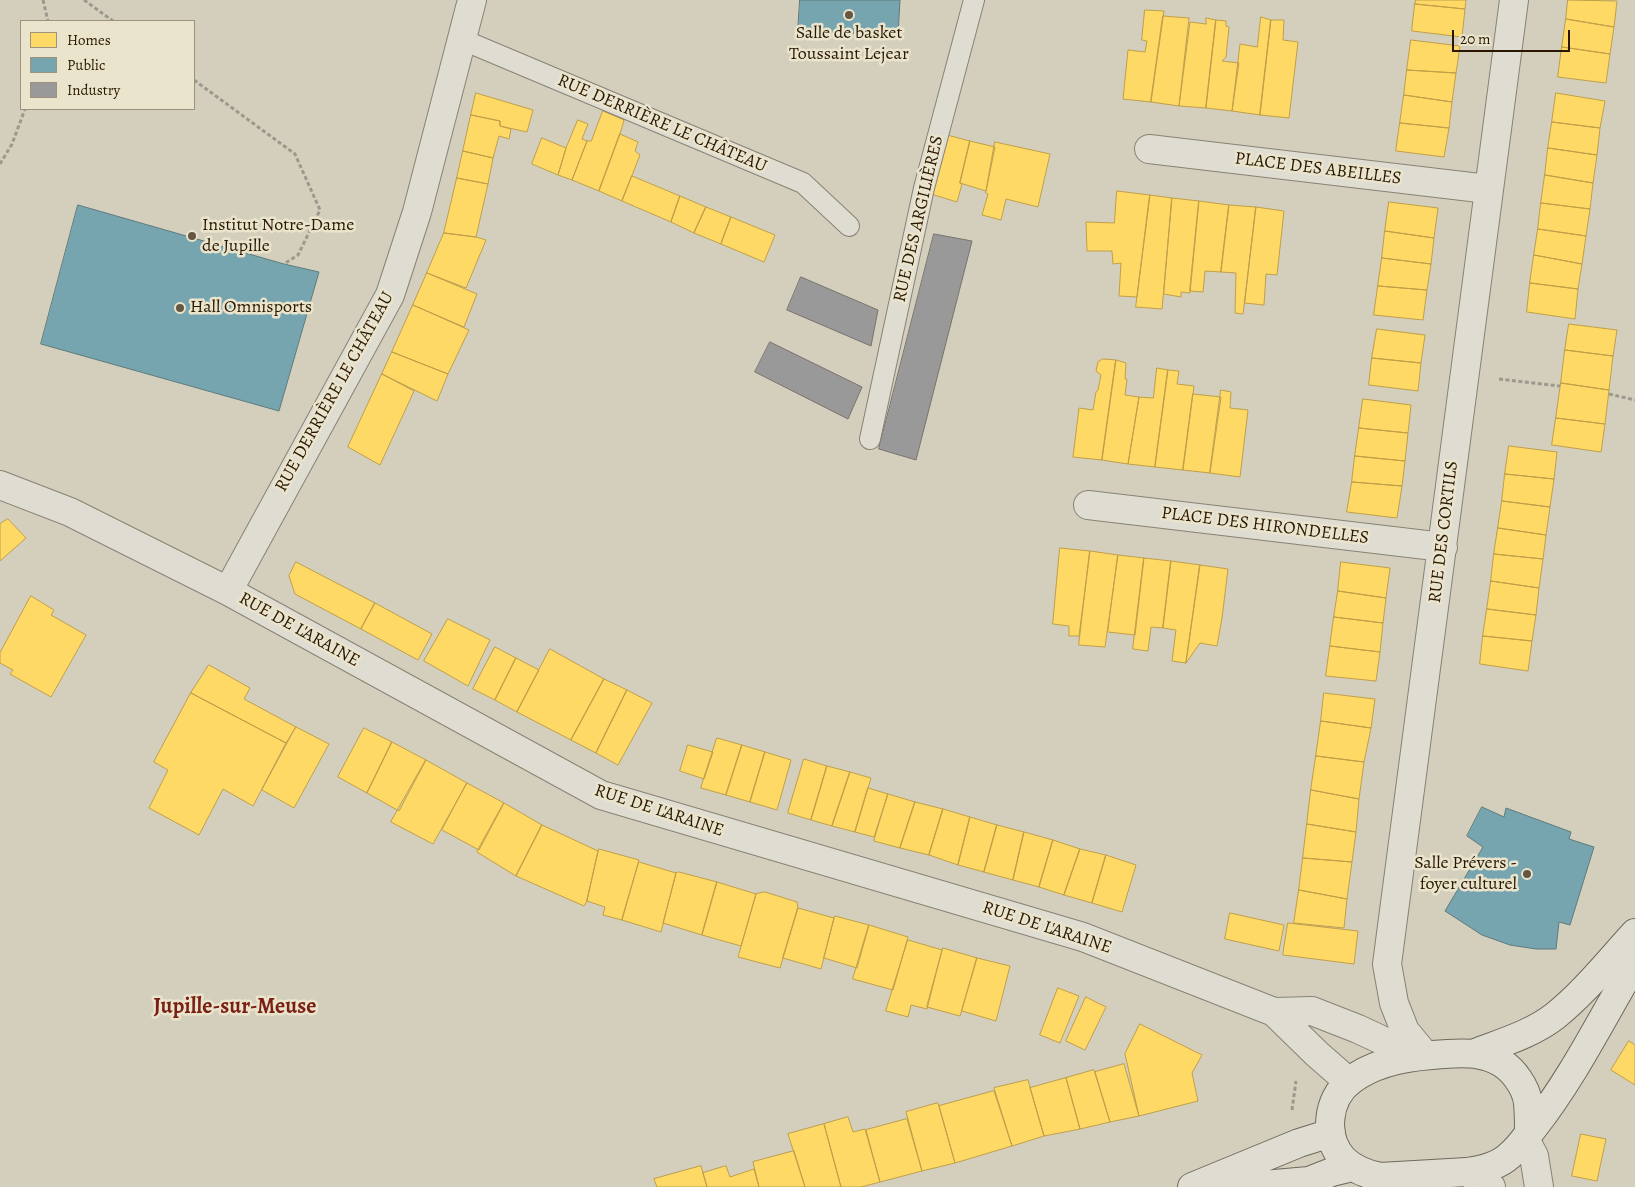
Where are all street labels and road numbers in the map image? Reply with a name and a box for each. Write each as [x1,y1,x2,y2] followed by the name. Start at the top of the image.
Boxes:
[554,70,770,178] street label: RUE DERRIÈRE LE CHÂTEAU
[889,134,949,304] street label: RUE DES ARGILIÈRES
[1233,148,1403,190] street label: PLACE DES ABEILLES
[271,288,399,496] street label: RUE DERRIÈRE LE CHÂTEAU
[1425,460,1463,604] street label: RUE DES CORTILS
[1160,503,1370,549] street label: PLACE DES HIRONDELLES
[235,588,363,672] street label: RUE DE L'ARAINE
[592,780,726,842] street label: RUE DE L'ARAINE
[980,897,1114,959] street label: RUE DE L'ARAINE

